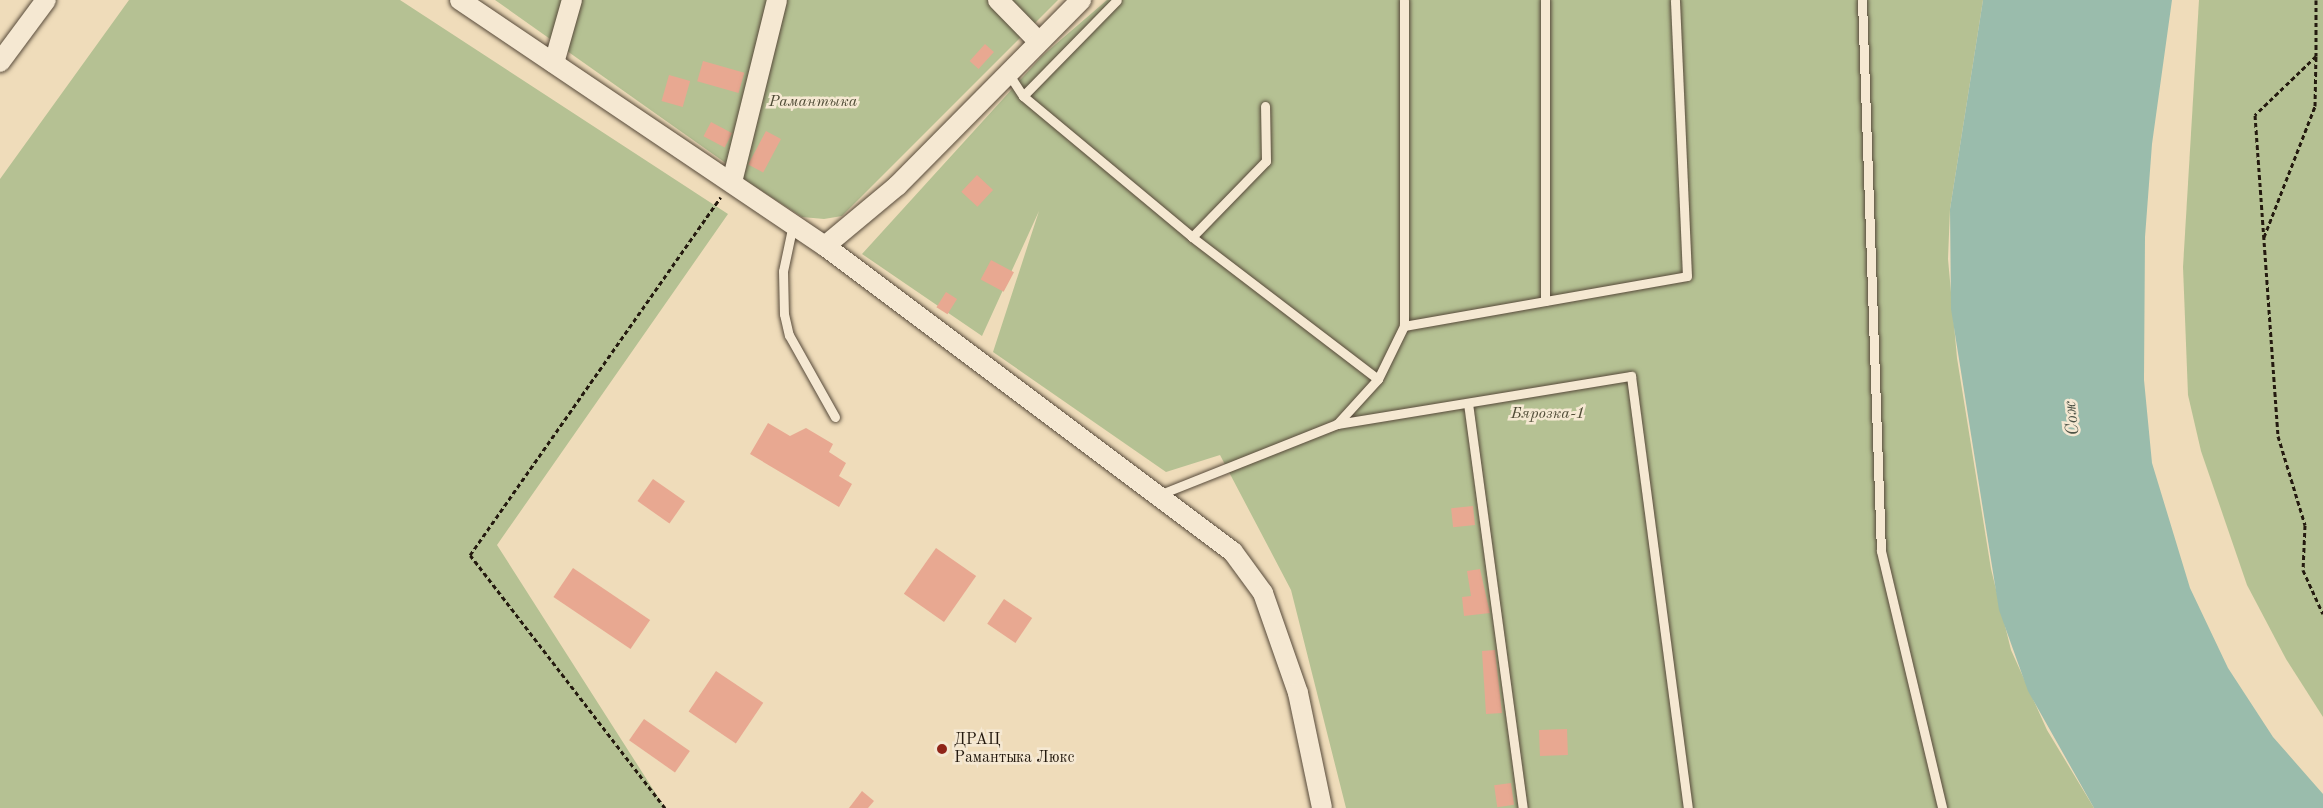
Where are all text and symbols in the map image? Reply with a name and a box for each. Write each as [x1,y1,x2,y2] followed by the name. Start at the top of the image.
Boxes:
[769,92,857,112] park label: Рамантыка
[2059,399,2085,437] water label: Сож
[1511,404,1585,424] park label: Бярозка-1
[954,730,1074,768] place label: ДРАЦ Рамантыка Люкс
[935,742,949,756] marker: ДРАЦ Рамантыка Люкс

